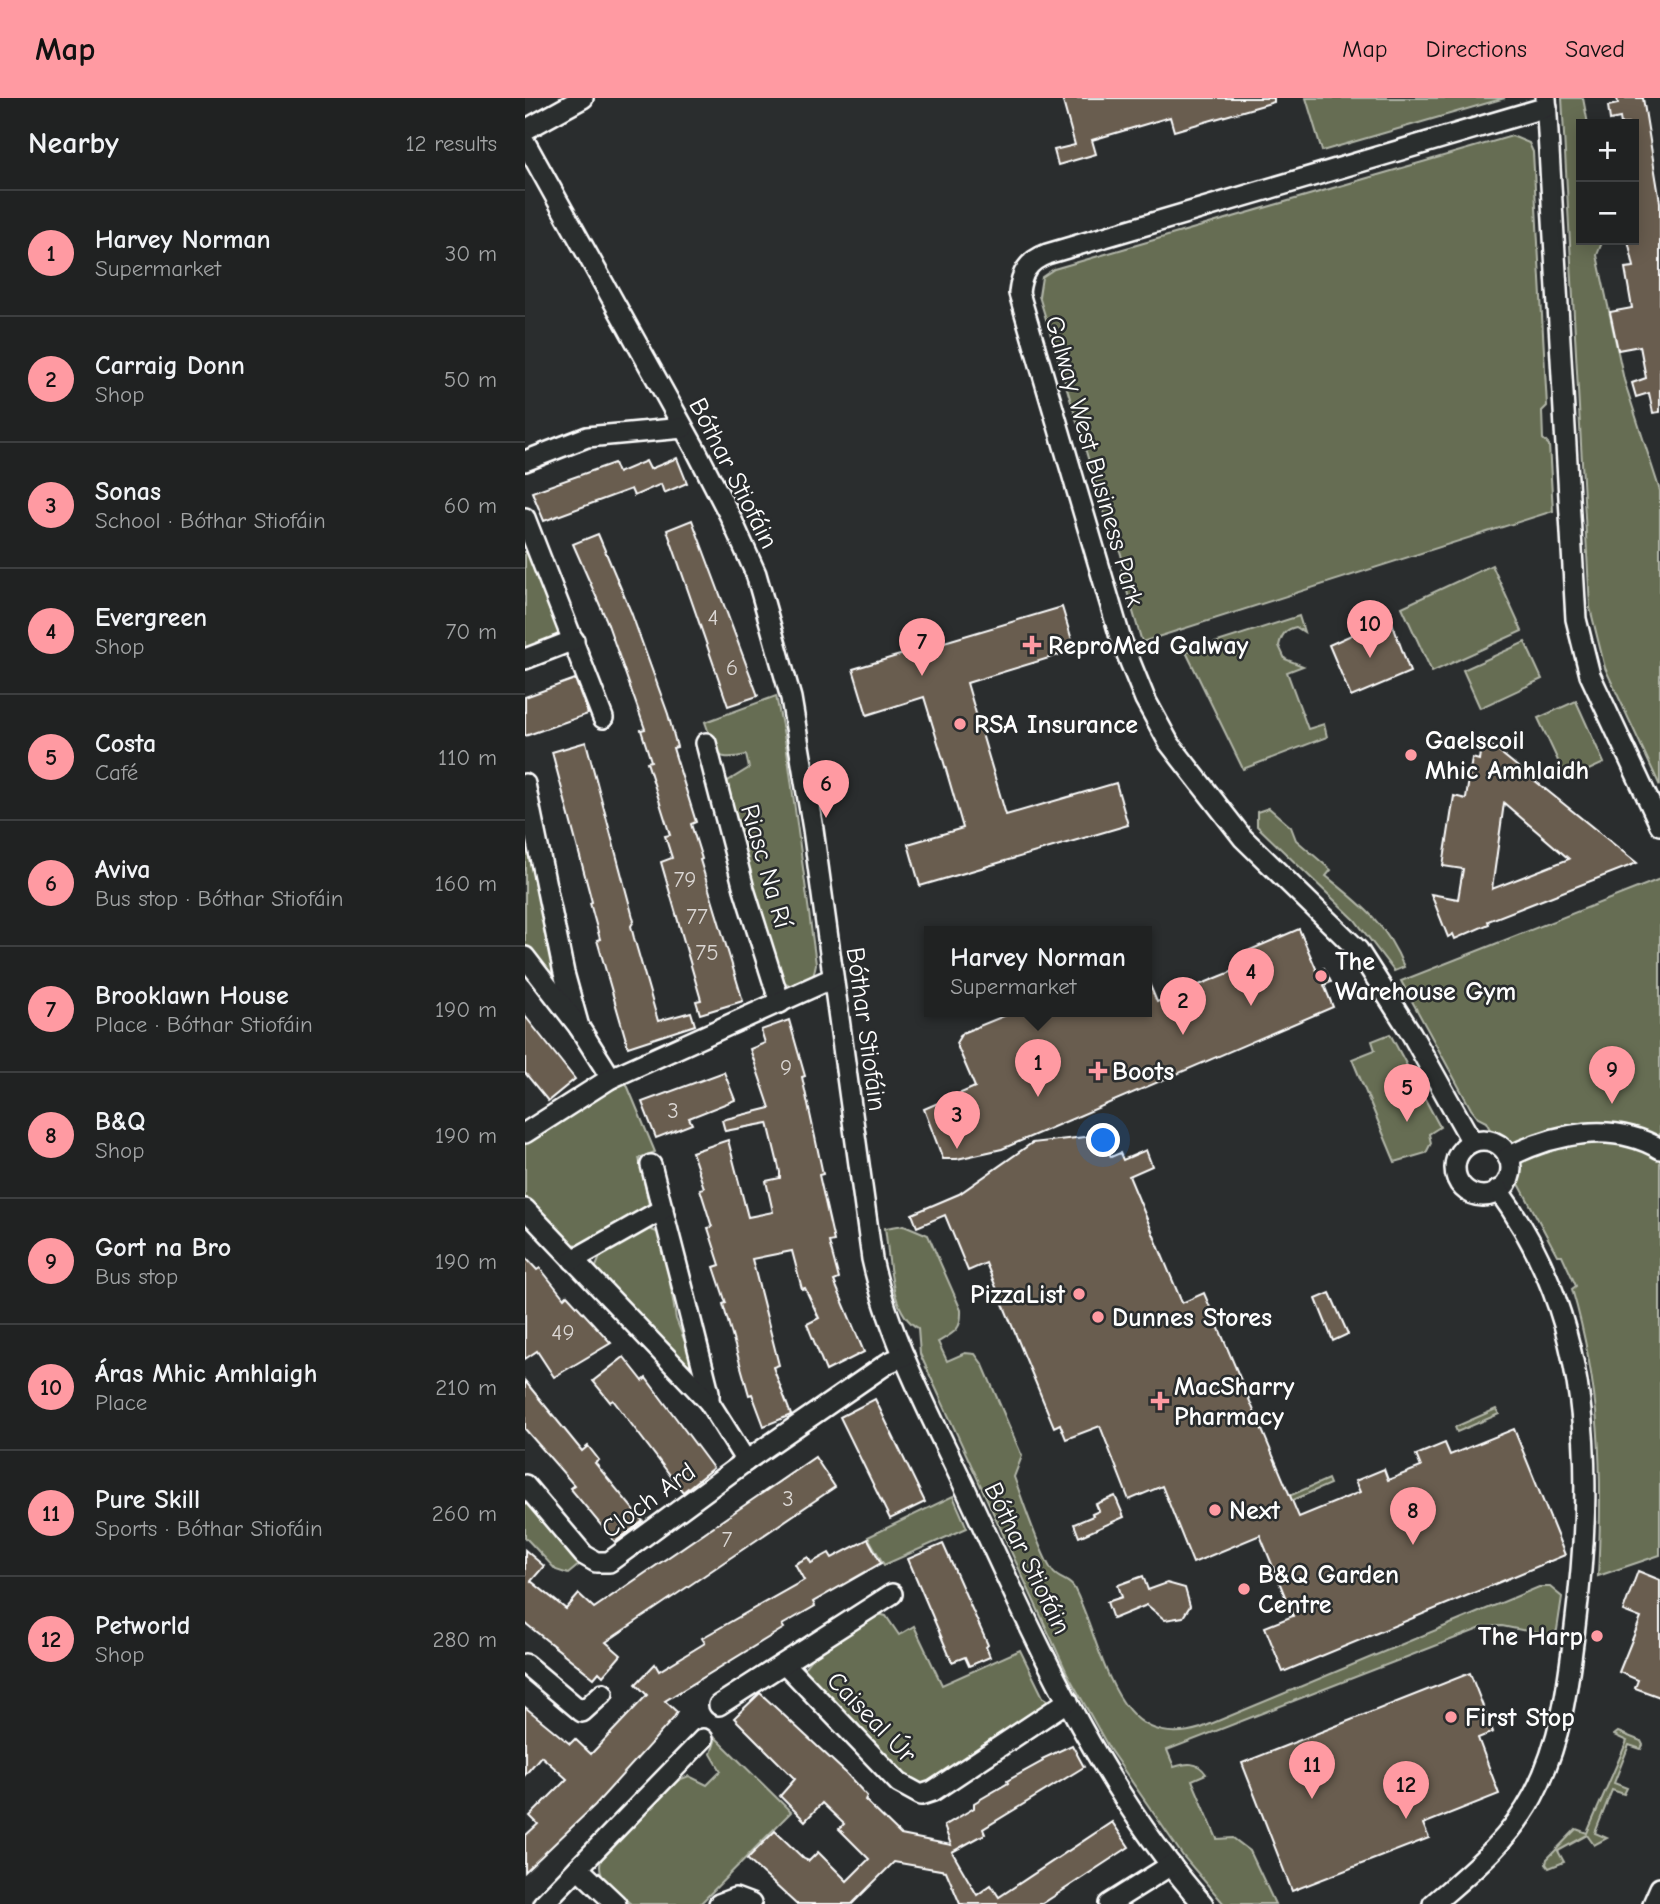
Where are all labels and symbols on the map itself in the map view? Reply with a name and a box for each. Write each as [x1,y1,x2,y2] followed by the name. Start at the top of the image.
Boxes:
[1038,313,1150,610] street label: Galway West Business Park
[682,393,784,554] street label: Bóthar Stiofáin
[1347,600,1393,658] pin: 10
[707,604,719,631] house number: 4
[899,618,945,676] pin: 7
[1048,631,1249,661] place label: ReproMed Galway
[1022,635,1042,655] marker: ReproMed Galway
[726,654,738,681] house number: 6
[974,710,1138,740] place label: RSA Insurance
[952,716,968,732] marker: RSA Insurance
[1425,726,1589,786] place label: Gaelscoil Mhic Amhlaidh
[1403,747,1419,763] marker: Gaelscoil Mhic Amhlaidh
[803,760,849,818] pin: 6
[734,801,798,933] street label: Riasc Na Rí
[673,866,697,893] house number: 79
[686,903,708,930] house number: 77
[695,939,719,966] house number: 75
[840,945,892,1113] street label: Bóthar Stiofáin
[1335,947,1516,1007] place label: The Warehouse Gym
[1228,948,1274,1006] pin: 4
[1313,968,1329,984] marker: The Warehouse Gym
[1160,977,1206,1035] pin: 2
[1015,1039,1061,1097] pin: 1
[1589,1046,1635,1104] pin: 9
[780,1054,792,1081] house number: 9
[1112,1057,1174,1087] place label: Boots
[1090,1063,1106,1079] marker: Boots
[1384,1064,1430,1122] pin: 5
[934,1091,980,1149] pin: 3
[667,1097,679,1124] house number: 3
[1086,1123,1120,1157] your location
[970,1280,1065,1310] place label: PizzaList
[1071,1286,1087,1302] marker: PizzaList
[1112,1303,1272,1333] place label: Dunnes Stores
[1090,1309,1106,1325] marker: Dunnes Stores
[551,1319,575,1346] house number: 49
[1174,1372,1294,1432] place label: MacSharry Pharmacy
[1152,1393,1168,1409] marker: MacSharry Pharmacy
[596,1457,701,1545] street label: Cloch Ard
[977,1478,1077,1639] street label: Bóthar Stiofáin
[782,1485,794,1512] house number: 3
[1390,1487,1436,1545] pin: 8
[1229,1496,1280,1526] place label: Next
[1207,1502,1223,1518] marker: Next
[722,1526,733,1553] house number: 7
[1258,1560,1399,1620] place label: B&Q Garden Centre
[1236,1581,1252,1597] marker: B&Q Garden Centre
[1478,1622,1583,1652] place label: The Harp
[1589,1628,1605,1644] marker: The Harp
[820,1665,923,1770] street label: Caiseal Úr
[1465,1703,1575,1733] place label: First Stop
[1443,1709,1459,1725] marker: First Stop
[1289,1741,1335,1799] pin: 11
[1383,1761,1429,1819] pin: 12

